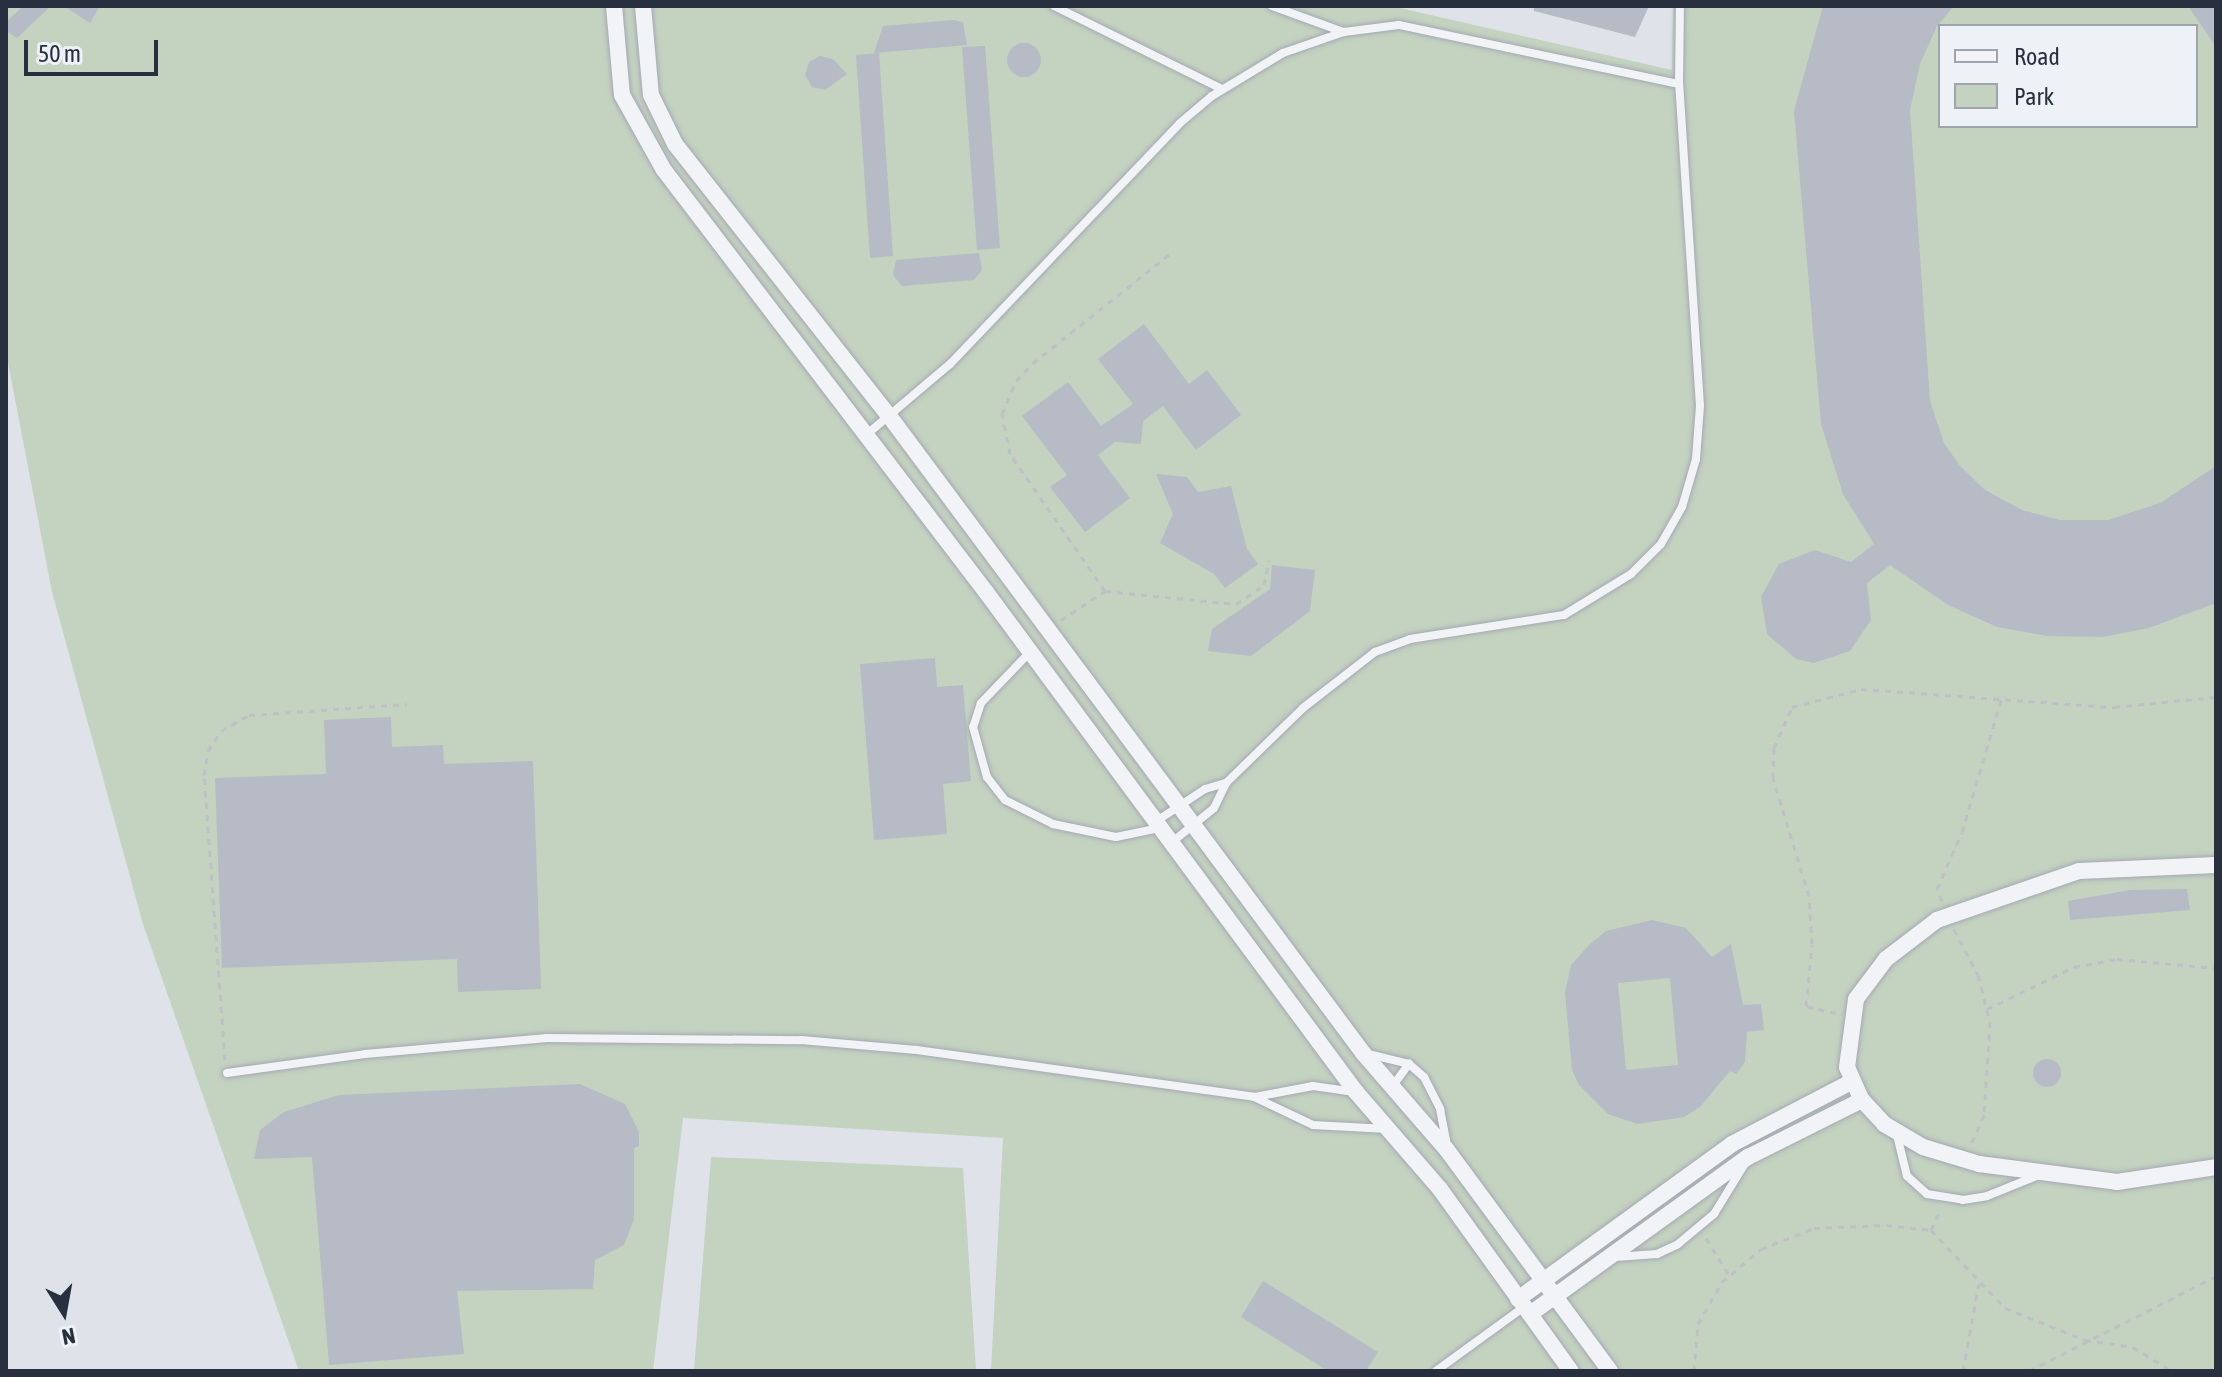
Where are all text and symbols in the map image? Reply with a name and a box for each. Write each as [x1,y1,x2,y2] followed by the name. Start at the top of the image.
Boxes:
[28,24,162,74] scale bar
[1938,24,2198,128] legend
[38,40,81,67] text: 50 m
[2014,43,2060,70] text: Road
[2014,83,2054,110] text: Park
[24,1273,104,1353] north arrow
[60,1323,77,1351] text: N

